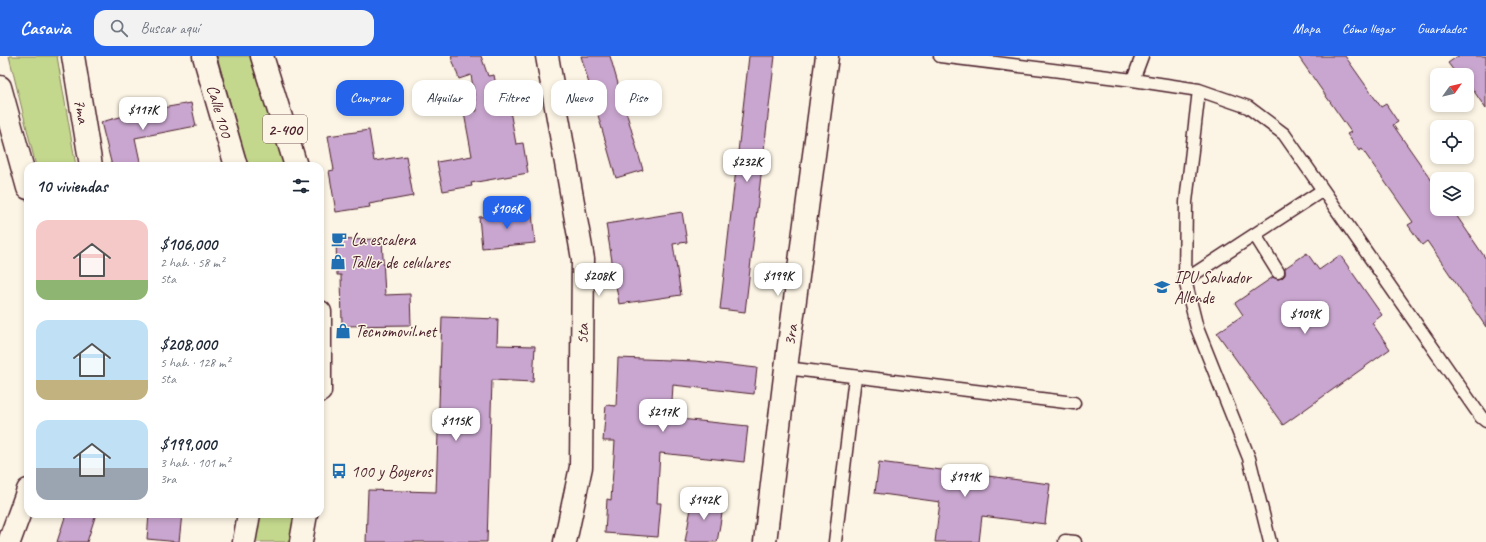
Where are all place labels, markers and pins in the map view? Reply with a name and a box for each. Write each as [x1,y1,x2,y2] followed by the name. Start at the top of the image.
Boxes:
[115,97,171,131] pin: $117K
[719,149,775,183] pin: $232K
[479,196,535,230] pin: $106K
[351,229,417,250] place label: La escalera
[330,230,348,248] cafe icon: La escalera
[350,252,452,273] place label: Taller de celulares
[329,253,347,271] shop icon: Taller de celulares
[571,263,627,297] pin: $208K
[750,263,806,297] pin: $199K
[1174,267,1253,308] place label: IPU Salvador Allende
[1153,278,1171,296] school or university icon: IPU Salvador Allende
[1277,301,1333,335] pin: $109K
[355,321,438,342] place label: Tecnomovil.net
[334,322,352,340] shop icon: Tecnomovil.net
[635,399,691,433] pin: $217K
[428,408,484,442] pin: $115K
[351,461,434,482] place label: 100 y Boyeros
[330,462,348,480] bus stop icon: 100 y Boyeros
[937,464,993,498] pin: $191K
[676,487,732,521] pin: $142K

